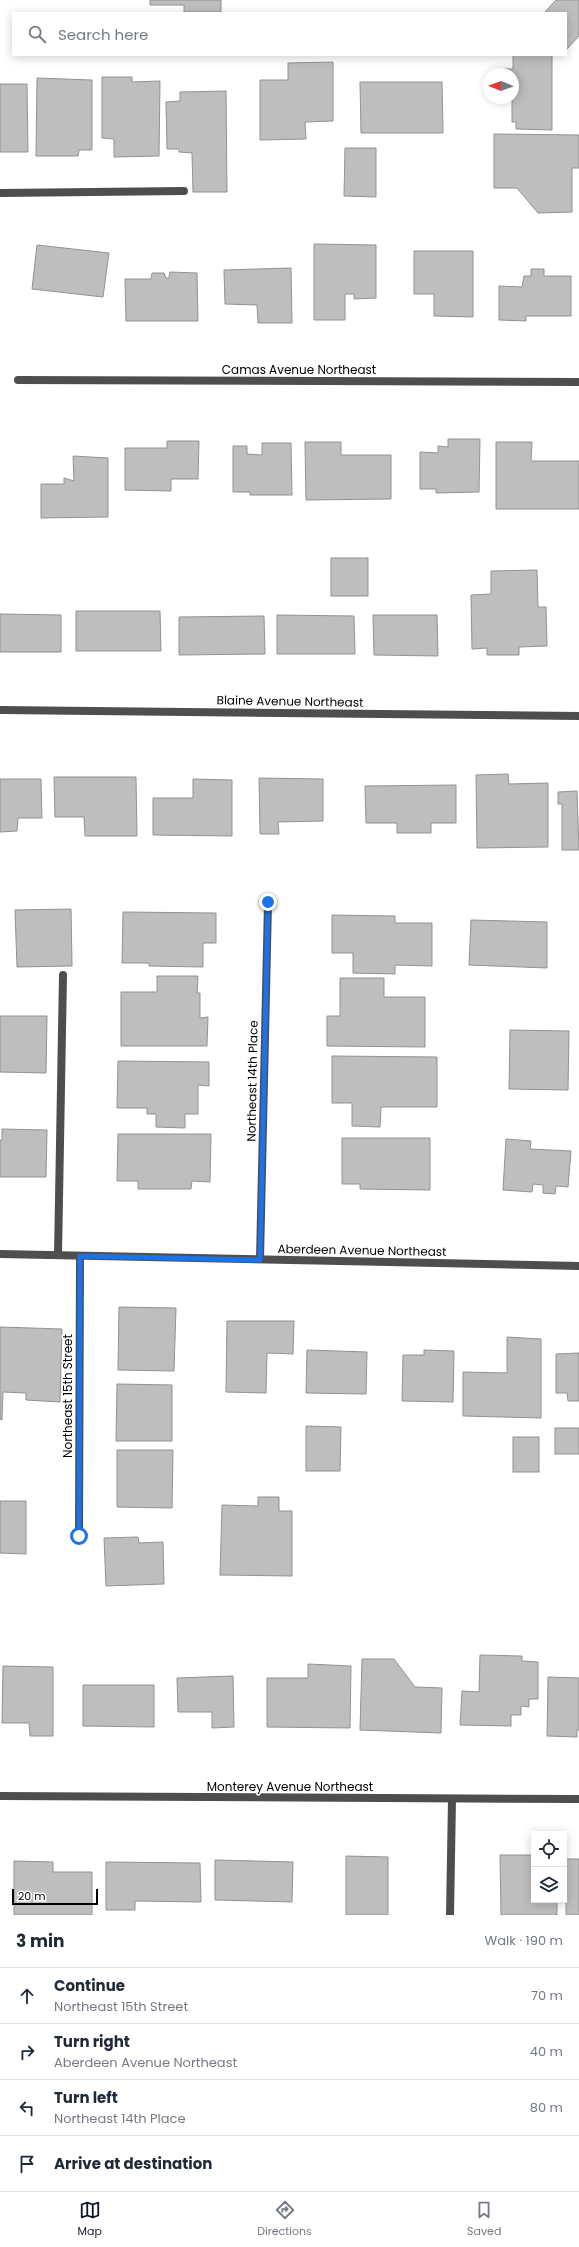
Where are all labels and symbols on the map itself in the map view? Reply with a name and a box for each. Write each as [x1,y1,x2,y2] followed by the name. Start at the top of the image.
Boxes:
[483,68,519,104] north arrow
[222,361,376,378] street label: Camas Avenue Northeast
[216,691,364,711] street label: Blaine Avenue Northeast
[259,893,277,911] route end
[242,1020,262,1142] street label: Northeast 14th Place
[277,1240,447,1260] street label: Aberdeen Avenue Northeast
[59,1334,76,1458] street label: Northeast 15th Street
[70,1527,88,1545] route start
[207,1778,373,1795] street label: Monterey Avenue Northeast
[12,1887,98,1906] scale bar

